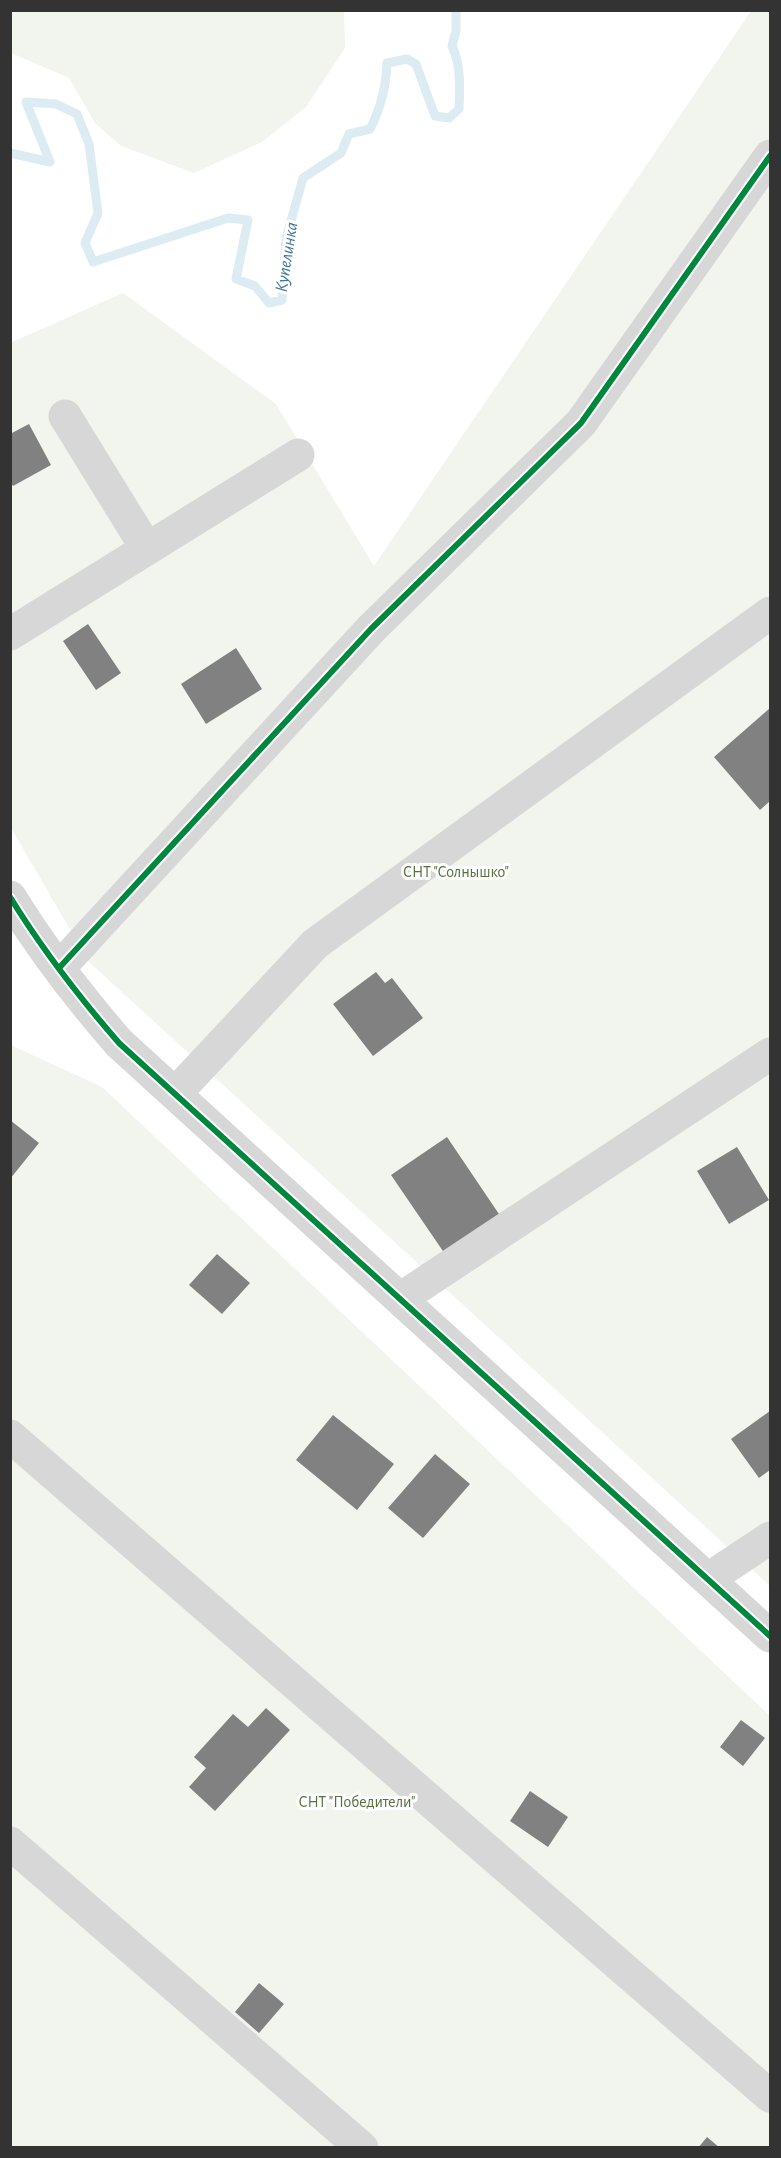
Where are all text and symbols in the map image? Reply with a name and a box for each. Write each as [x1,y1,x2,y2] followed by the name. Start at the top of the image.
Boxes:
[273,221,301,293] water label: Купелинка
[403,864,509,880] park label: СНТ "Солнышко"
[298,1794,416,1810] park label: СНТ "Победители"

